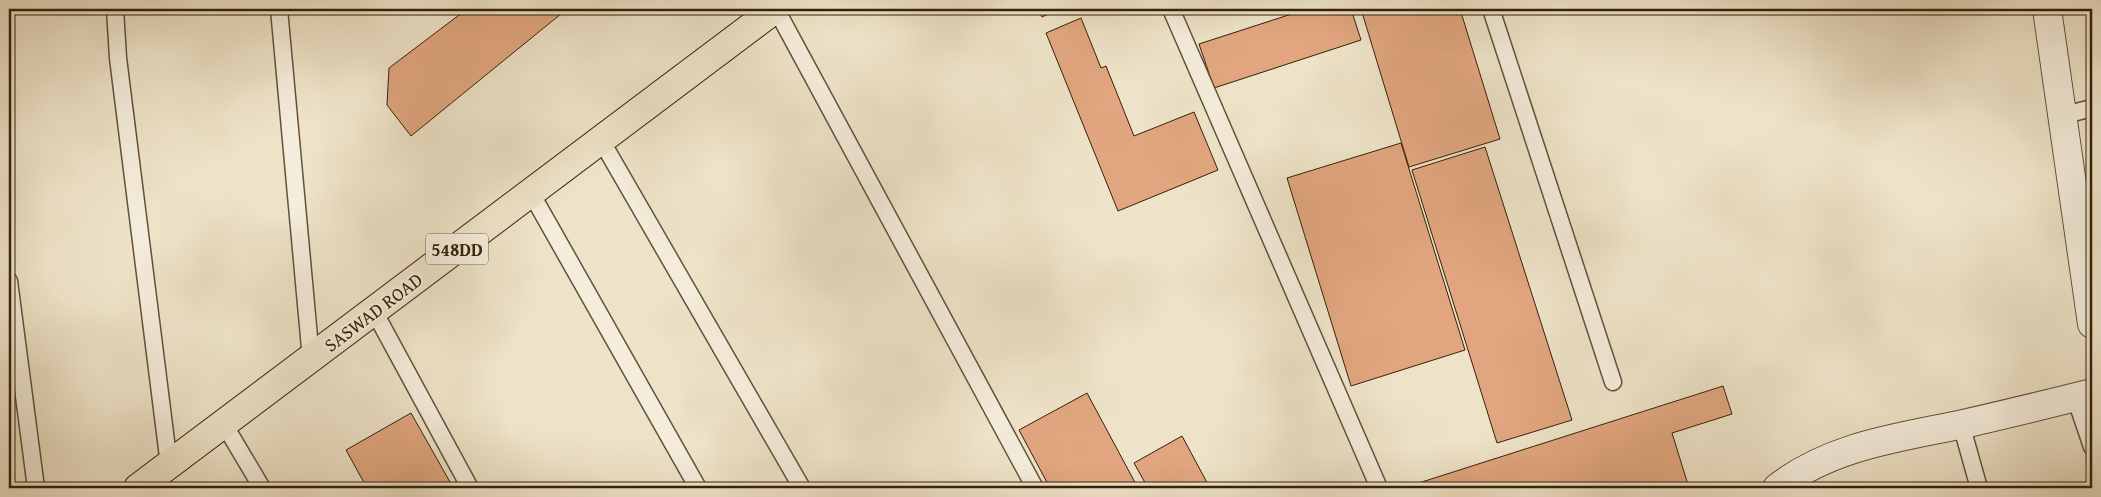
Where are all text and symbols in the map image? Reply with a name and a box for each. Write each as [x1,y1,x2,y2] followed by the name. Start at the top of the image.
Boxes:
[426,233,488,264] road number: 548DD
[318,266,428,358] street label: SASWAD ROAD

